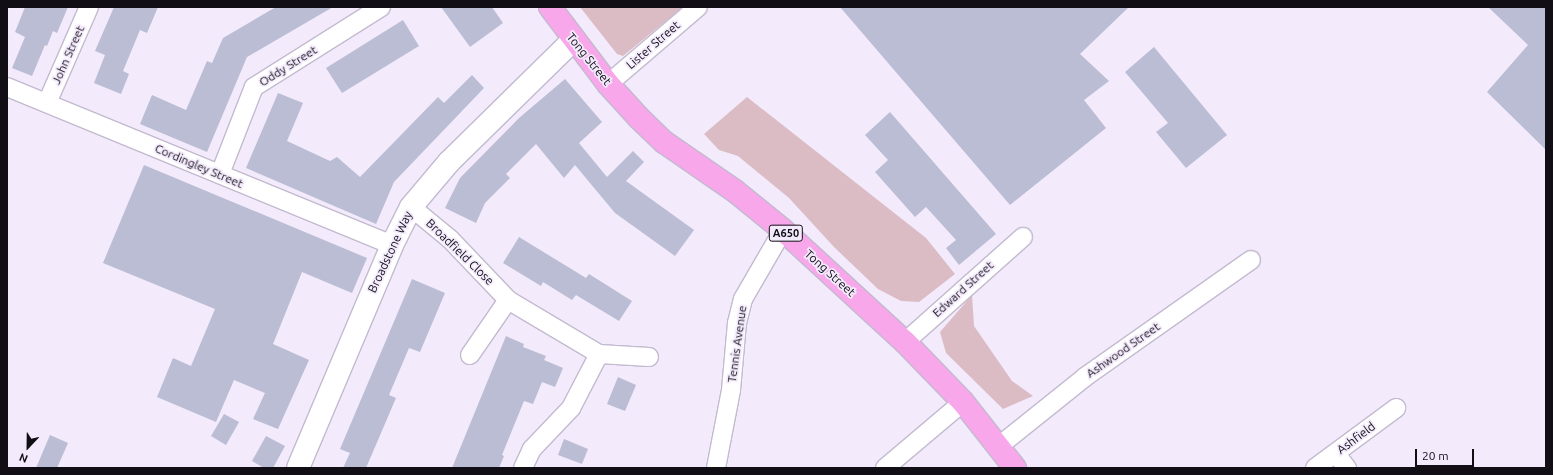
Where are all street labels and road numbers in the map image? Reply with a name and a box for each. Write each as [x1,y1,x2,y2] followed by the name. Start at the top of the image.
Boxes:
[623,18,683,72] street label: Lister Street
[49,23,87,87] street label: John Street
[564,30,614,88] street label: Tong Street
[256,43,320,89] street label: Oddy Street
[153,141,245,191] street label: Cordingley Street
[365,209,415,295] street label: Broadstone Way
[423,216,497,288] street label: Broadfield Close
[768,224,804,242] road number: A650
[802,247,858,299] street label: Tong Street
[930,258,996,320] street label: Edward Street
[724,305,750,383] street label: Tennis Avenue
[1083,319,1163,381] street label: Ashwood Street
[1334,419,1378,457] street label: Ashfield

